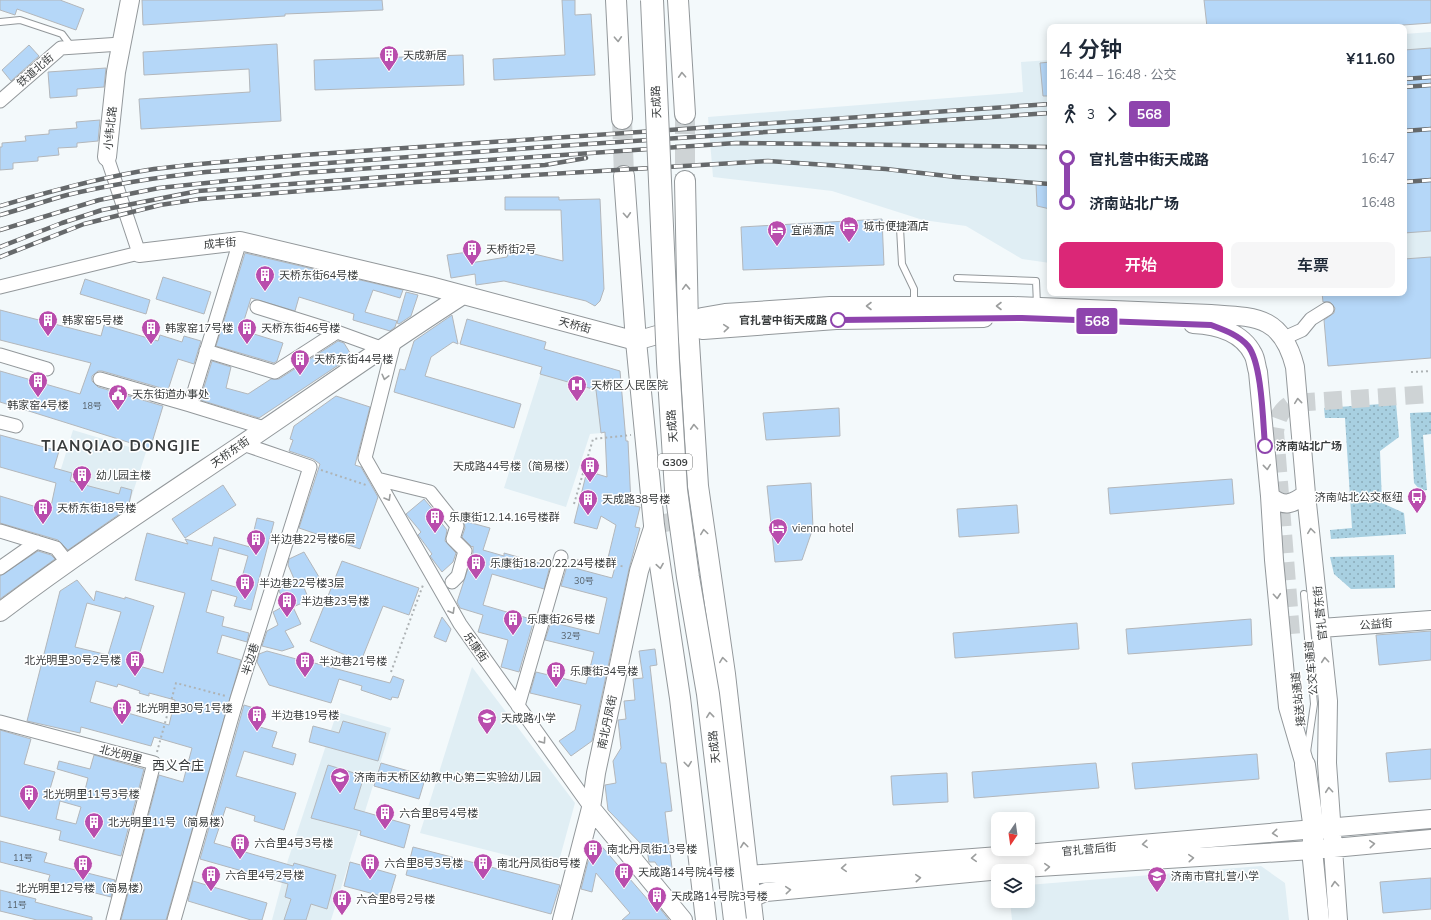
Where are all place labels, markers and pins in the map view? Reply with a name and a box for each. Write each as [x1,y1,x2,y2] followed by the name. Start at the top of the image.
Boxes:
[378,44,400,72] building icon: 天成新居
[403,48,447,62] place label: 天成新居
[838,215,860,243] hotel icon: 城市便捷酒店
[766,219,788,247] hotel icon: 宜尚酒店
[863,219,929,233] place label: 城市便捷酒店
[791,223,835,237] place label: 宜尚酒店
[461,238,483,266] building icon: 天桥街2号
[486,242,537,256] place label: 天桥街2号
[254,264,276,292] building icon: 天桥东街64号楼
[279,268,358,282] place label: 天桥东街64号楼
[37,309,59,337] building icon: 韩家窑5号楼
[830,312,846,328] marker: 官扎营中街天成路
[62,313,124,327] place label: 韩家窑5号楼
[739,313,828,327] place label: 官扎营中街天成路
[140,317,162,345] building icon: 韩家窑17号楼
[236,317,258,345] building icon: 天桥东街46号楼
[165,321,233,335] place label: 韩家窑17号楼
[261,321,340,335] place label: 天桥东街46号楼
[289,348,311,376] building icon: 天桥东街44号楼
[314,352,393,366] place label: 天桥东街44号楼
[27,370,49,398] building icon: 韩家窑4号楼
[566,374,588,402] hospital icon: 天桥区人民医院
[591,378,668,392] place label: 天桥区人民医院
[107,383,129,411] public building icon: 天东街道办事处
[132,387,209,401] place label: 天东街道办事处
[7,398,69,412] place label: 韩家窑4号楼
[1257,438,1273,454] marker: 济南站北广场
[1276,439,1342,453] place label: 济南站北广场
[579,455,601,483] building icon: 天成路44号楼（简易楼）
[453,459,576,473] place label: 天成路44号楼（简易楼）
[71,464,93,492] building icon: 幼儿园主楼
[96,468,151,482] place label: 幼儿园主楼
[1406,486,1428,514] bus stop icon: 济南站北公交枢纽
[577,488,599,516] building icon: 天成路38号楼
[1315,490,1403,504] place label: 济南站北公交枢纽
[602,492,670,506] place label: 天成路38号楼
[32,497,54,525] building icon: 天桥东街18号楼
[57,501,136,515] place label: 天桥东街18号楼
[424,506,446,534] building icon: 乐康街12.14.16号楼群
[449,510,560,524] place label: 乐康街12.14.16号楼群
[767,517,789,545] hotel icon: vienna hotel
[792,521,854,535] place label: vienna hotel
[245,528,267,556] building icon: 半边巷22号楼6层
[270,532,356,546] place label: 半边巷22号楼6层
[465,552,487,580] building icon: 乐康街18.20.22.24号楼群
[490,556,616,570] place label: 乐康街18.20.22.24号楼群
[234,572,256,600] building icon: 半边巷22号楼3层
[259,576,345,590] place label: 半边巷22号楼3层
[276,590,298,618] building icon: 半边巷23号楼
[301,594,369,608] place label: 半边巷23号楼
[502,608,524,636] building icon: 乐康街26号楼
[527,612,595,626] place label: 乐康街26号楼
[124,649,146,677] building icon: 北光明里30号2号楼
[294,650,316,678] building icon: 半边巷21号楼
[24,653,121,667] place label: 北光明里30号2号楼
[319,654,387,668] place label: 半边巷21号楼
[545,660,567,688] building icon: 乐康街34号楼
[570,664,638,678] place label: 乐康街34号楼
[111,697,133,725] building icon: 北光明里30号1号楼
[136,701,233,715] place label: 北光明里30号1号楼
[246,704,268,732] building icon: 半边巷19号楼
[476,707,498,735] school or university icon: 天成路小学
[271,708,339,722] place label: 半边巷19号楼
[501,711,556,725] place label: 天成路小学
[329,766,351,794] school or university icon: 济南市天桥区幼教中心第二实验幼儿园
[354,770,541,784] place label: 济南市天桥区幼教中心第二实验幼儿园
[18,783,40,811] building icon: 北光明里11号3号楼
[43,787,140,801] place label: 北光明里11号3号楼
[374,802,396,830] building icon: 六合里8号4号楼
[399,806,478,820] place label: 六合里8号4号楼
[83,811,105,839] building icon: 北光明里11号（简易楼）
[108,815,231,829] place label: 北光明里11号（简易楼）
[229,832,251,860] building icon: 六合里4号3号楼
[254,836,333,850] place label: 六合里4号3号楼
[582,838,604,866] building icon: 南北丹凤街13号楼
[607,842,697,856] place label: 南北丹凤街13号楼
[359,852,381,880] building icon: 六合里8号3号楼
[472,852,494,880] building icon: 南北丹凤街8号楼
[72,853,94,881] building icon: 北光明里12号楼（简易楼）
[384,856,463,870] place label: 六合里8号3号楼
[497,856,581,870] place label: 南北丹凤街8号楼
[613,861,635,889] building icon: 天成路14号院4号楼
[200,864,222,892] building icon: 六合里4号2号楼
[638,865,735,879] place label: 天成路14号院4号楼
[1146,865,1168,893] school or university icon: 济南市官扎营小学
[225,868,304,882] place label: 六合里4号2号楼
[1171,869,1259,883] place label: 济南市官扎营小学
[16,881,150,895] place label: 北光明里12号楼（简易楼）
[646,885,668,913] building icon: 天成路14号院3号楼
[331,888,353,916] building icon: 六合里8号2号楼
[671,889,768,903] place label: 天成路14号院3号楼
[356,892,435,906] place label: 六合里8号2号楼

